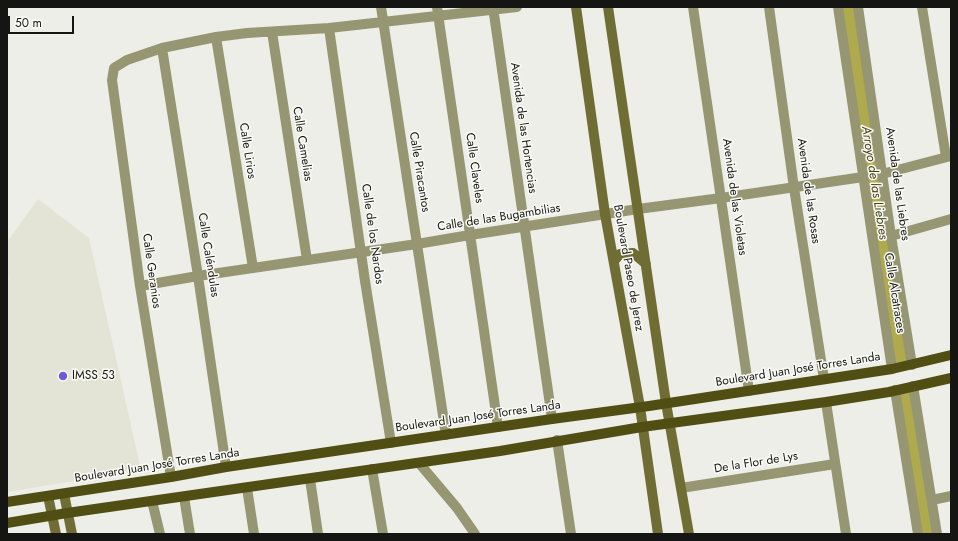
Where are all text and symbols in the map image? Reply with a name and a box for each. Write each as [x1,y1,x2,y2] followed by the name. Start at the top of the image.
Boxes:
[10,8,76,34] scale bar
[15,14,42,32] text: 50 m
[507,62,539,194] street label: Avenida de las Hortencias
[289,106,315,182] street label: Calle Camelias
[235,122,259,180] street label: Calle Lirios
[857,125,891,241] water label: Arroyo de las Liebres
[882,126,912,242] street label: Avenida de las Liebres
[406,131,432,213] street label: Calle Piracantos
[462,132,486,204] street label: Calle Claveles
[793,137,823,245] street label: Avenida de las Rosas
[719,138,749,256] street label: Avenida de las Violetas
[358,183,386,285] street label: Calle de los Nardos
[436,201,562,235] street label: Calle de las Bugambilias
[610,204,646,332] street label: Boulevard Paseo de Jerez
[194,212,222,298] street label: Calle Caléndulas
[139,233,163,309] street label: Calle Geranios
[881,252,907,334] street label: Calle Alcatraces
[715,350,881,390] street label: Boulevard Juan José Torres Landa
[72,369,115,383] place label: IMSS 53
[57,370,69,382] marker: IMSS 53
[395,398,561,436] street label: Boulevard Juan José Torres Landa
[74,446,240,486] street label: Boulevard Juan José Torres Landa
[713,449,799,477] street label: De la Flor de Lys

